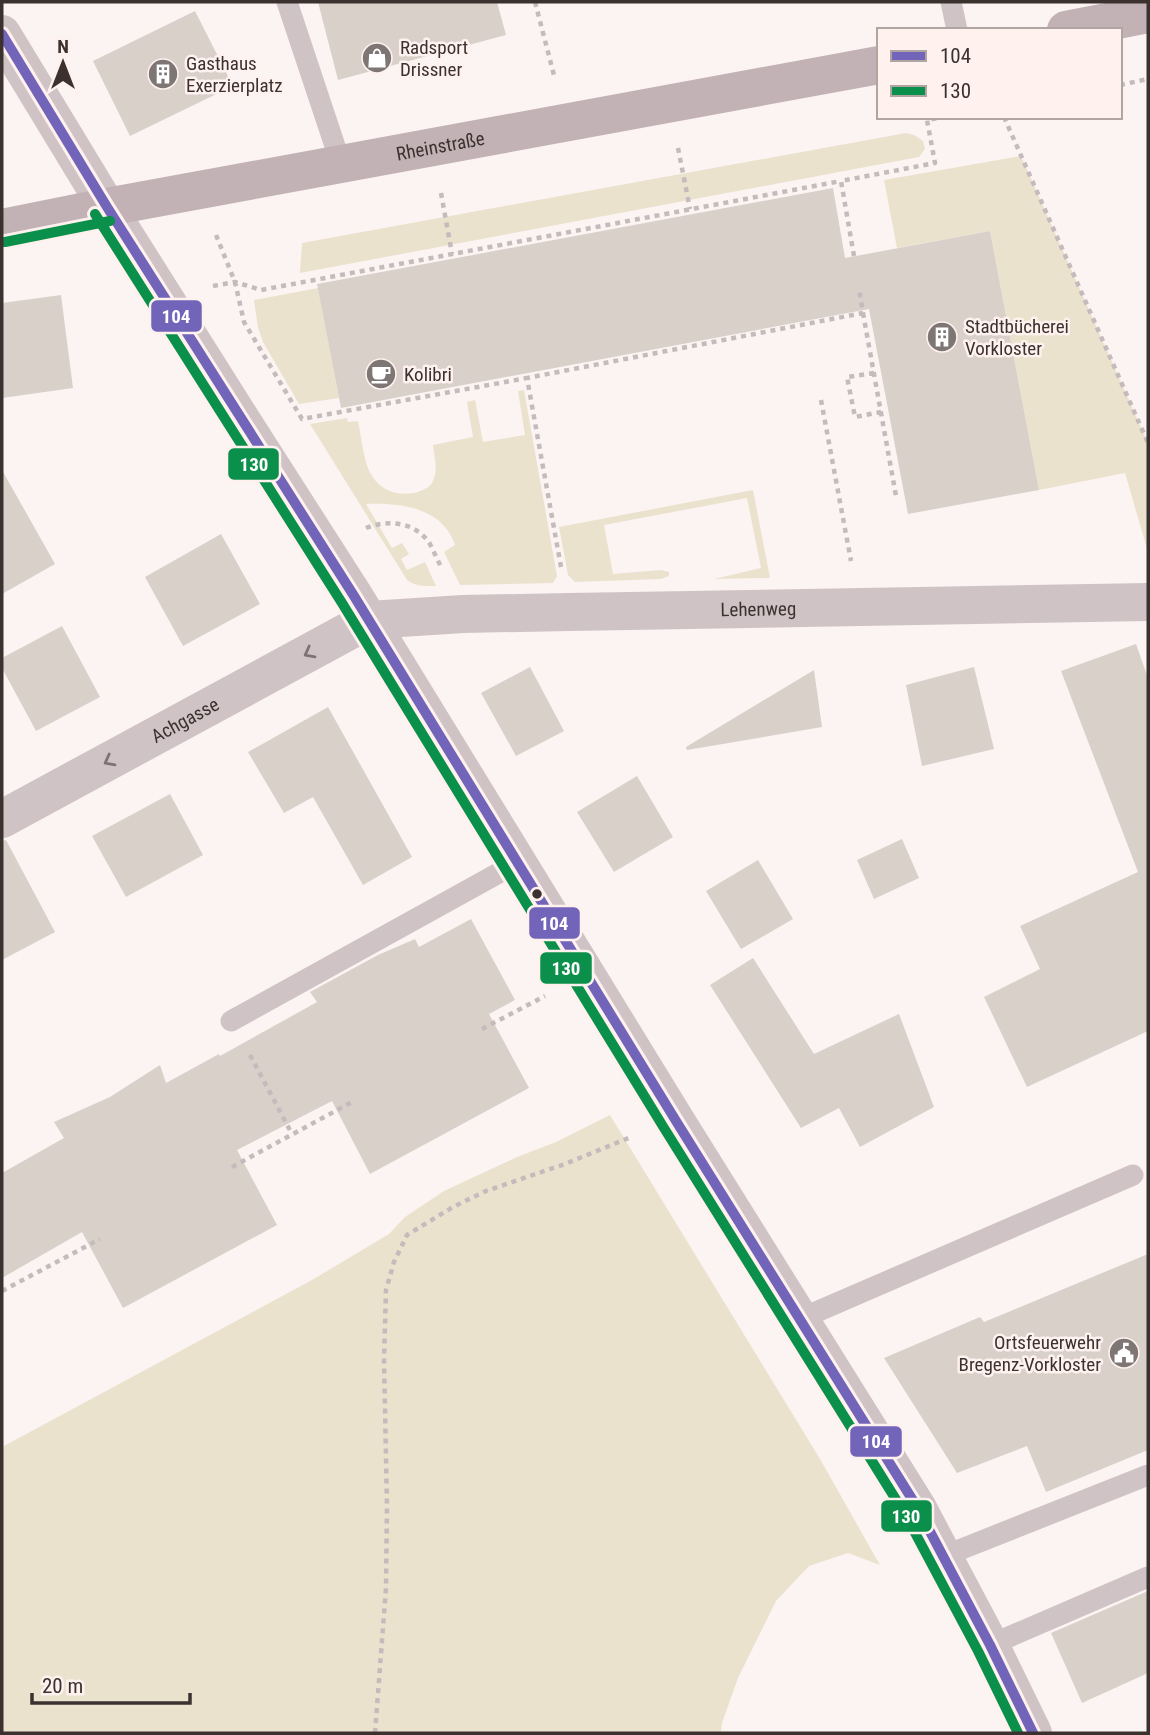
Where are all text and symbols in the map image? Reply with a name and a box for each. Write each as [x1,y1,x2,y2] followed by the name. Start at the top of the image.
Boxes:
[28,28,98,98] north arrow
[877,28,1122,119] legend
[57,35,69,58] text: N
[400,36,468,81] place label: Radsport Drissner
[360,41,394,75] shop icon: Radsport Drissner
[940,44,971,68] text: 104
[186,52,282,97] place label: Gasthaus Exerzierplatz
[146,57,180,91] building icon: Gasthaus Exerzierplatz
[940,79,971,103] text: 130
[394,127,487,166] street label: Rheinstraße
[150,299,203,333] line badge: 104
[162,305,190,328] text: 104
[965,315,1069,360] place label: Stadtbücherei Vorkloster
[925,320,959,354] building icon: Stadtbücherei Vorkloster
[364,357,398,391] cafe icon: Kolibri
[404,363,452,386] place label: Kolibri
[227,447,280,481] line badge: 130
[240,453,268,476] text: 130
[720,597,796,621] street label: Lehenweg
[304,645,316,658] one-way arrow
[147,693,223,748] street label: Achgasse
[104,753,116,766] one-way arrow
[530,887,544,901] unlabelled marker
[528,906,581,940] line badge: 104
[540,912,568,935] text: 104
[539,951,593,985] line badge: 130
[552,957,580,980] text: 130
[959,1331,1101,1376] place label: Ortsfeuerwehr Bregenz-Vorkloster
[1107,1336,1141,1370] public building icon: Ortsfeuerwehr Bregenz-Vorkloster
[849,1425,903,1458] line badge: 104
[862,1430,890,1453] text: 104
[880,1499,933,1533] line badge: 130
[892,1505,920,1528] text: 130
[32,1662,189,1706] scale bar
[42,1674,83,1698] text: 20 m

